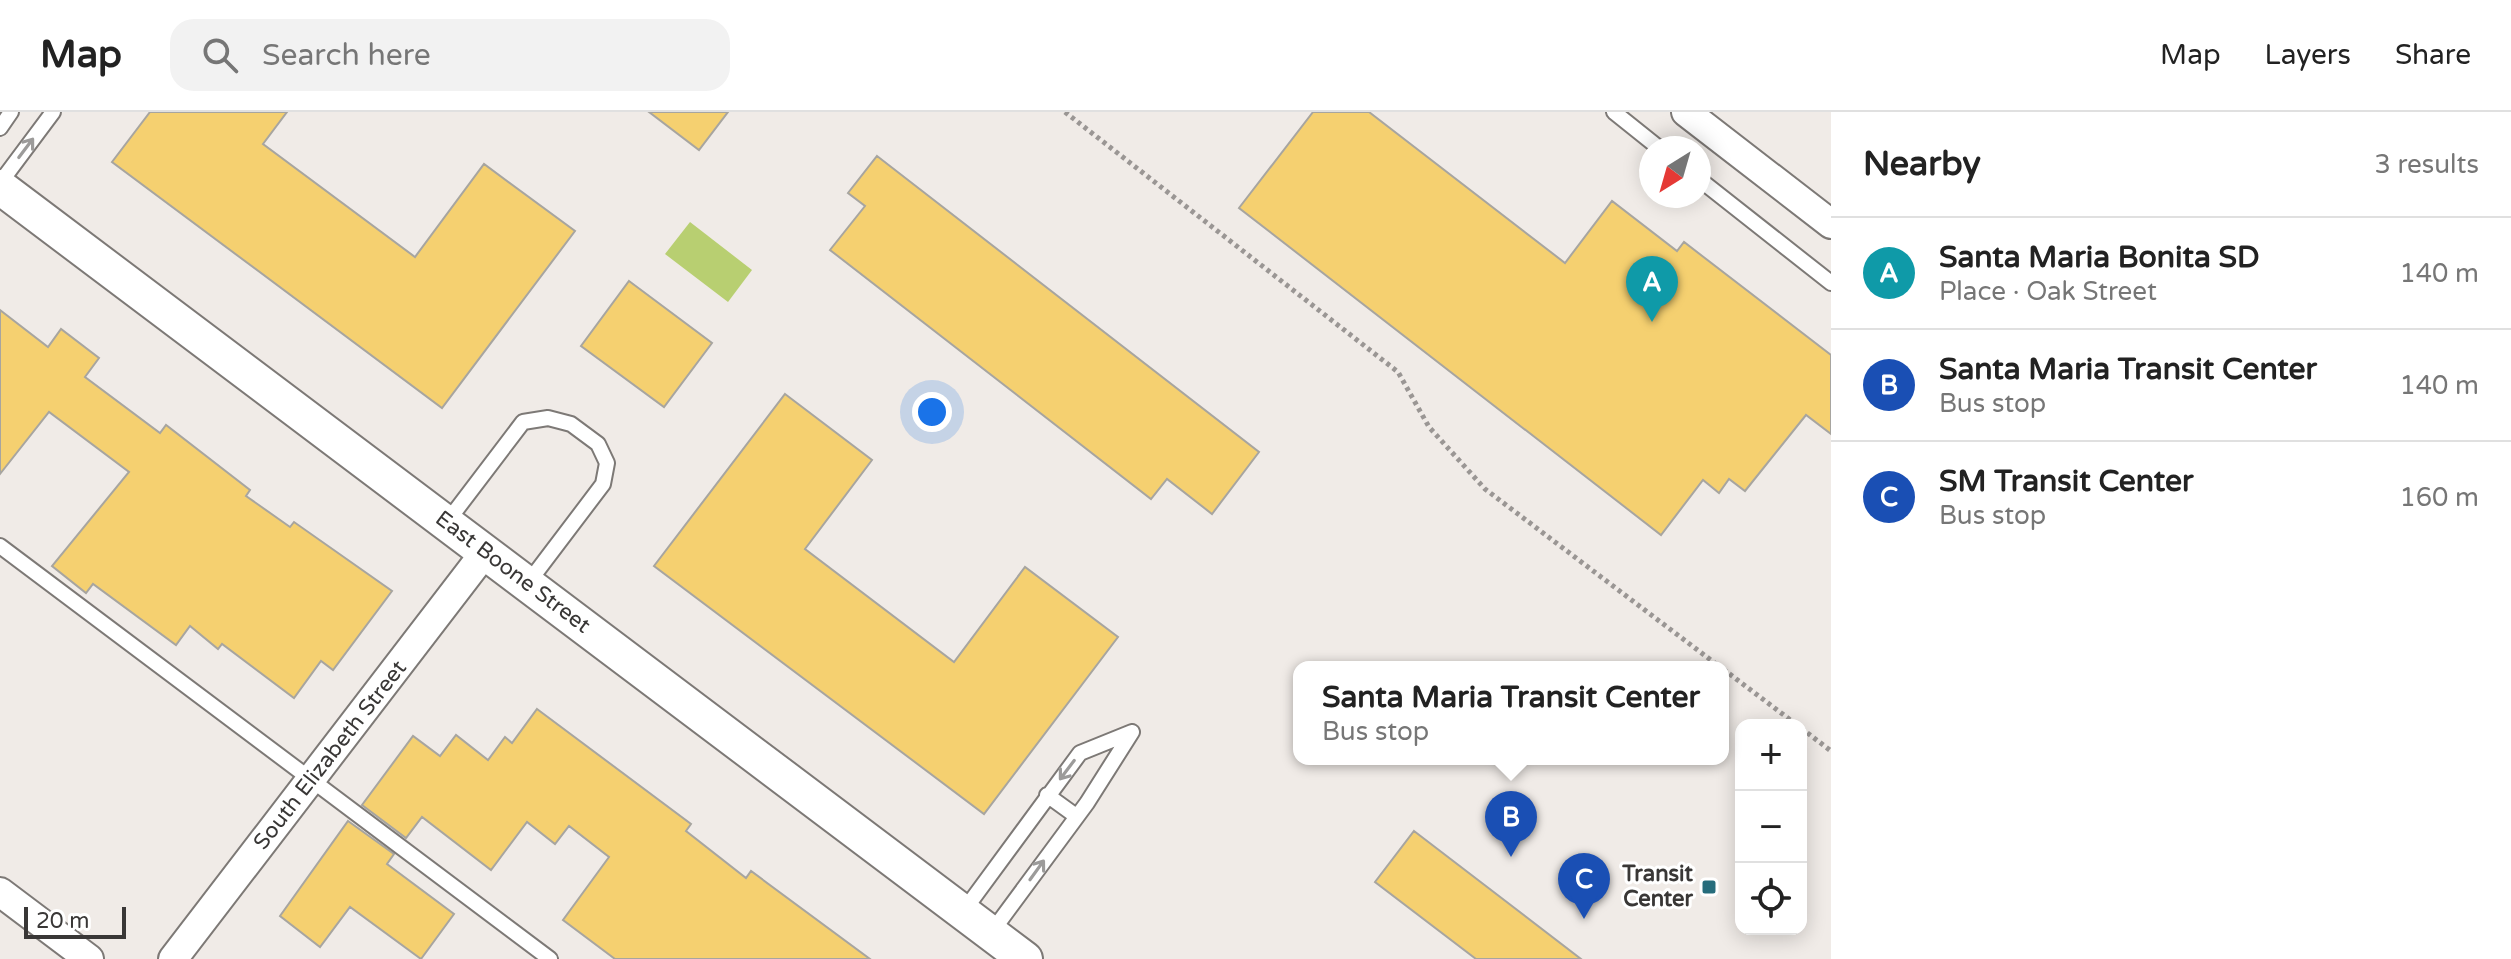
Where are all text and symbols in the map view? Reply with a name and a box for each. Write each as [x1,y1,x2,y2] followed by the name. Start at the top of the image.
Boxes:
[170,19,730,91] search box
[40,32,122,78] text: Map
[198,33,242,77] icon: search
[262,37,431,74] text: Search here
[2160,38,2221,72] text: Map
[2265,38,2351,72] text: Layers
[2395,38,2471,72] text: Share
[1639,136,1711,208] north arrow
[18,137,35,159] one-way arrow
[1863,144,1981,185] text: Nearby
[2374,149,2479,180] text: 3 results
[1939,239,2260,276] text: Santa Maria Bonita SD
[1626,256,1678,322] pin: A
[1879,258,1899,289] text: A
[2399,258,2479,289] text: 140 m
[1939,276,2157,307] text: Place · Oak Street
[1939,351,2317,388] text: Santa Maria Transit Center
[1880,370,1898,401] text: B
[2399,370,2479,401] text: 140 m
[1939,388,2046,419] text: Bus stop
[912,392,952,432] your location
[1939,463,2193,500] text: SM Transit Center
[1880,482,1898,513] text: C
[2399,482,2479,513] text: 160 m
[1939,500,2046,531] text: Bus stop
[430,505,596,639] street label: East Boone Street
[248,655,412,855] street label: South Elizabeth Street
[1293,661,1729,765] popup
[1322,679,1700,716] text: Santa Maria Transit Center
[1322,716,1429,747] text: Bus stop
[1735,719,1807,935] map controls
[1735,719,1807,791] button: +
[1058,759,1075,780] one-way arrow
[1485,791,1537,857] pin: B
[1735,791,1807,863] button: −
[1558,853,1610,919] pin: C
[1029,860,1045,882] one-way arrow
[1621,861,1694,912] place label: Transit Center
[1735,863,1807,935] button: locate
[1700,878,1718,896] marker: Transit Center
[24,903,126,939] scale bar
[36,908,90,934] text: 20 m

